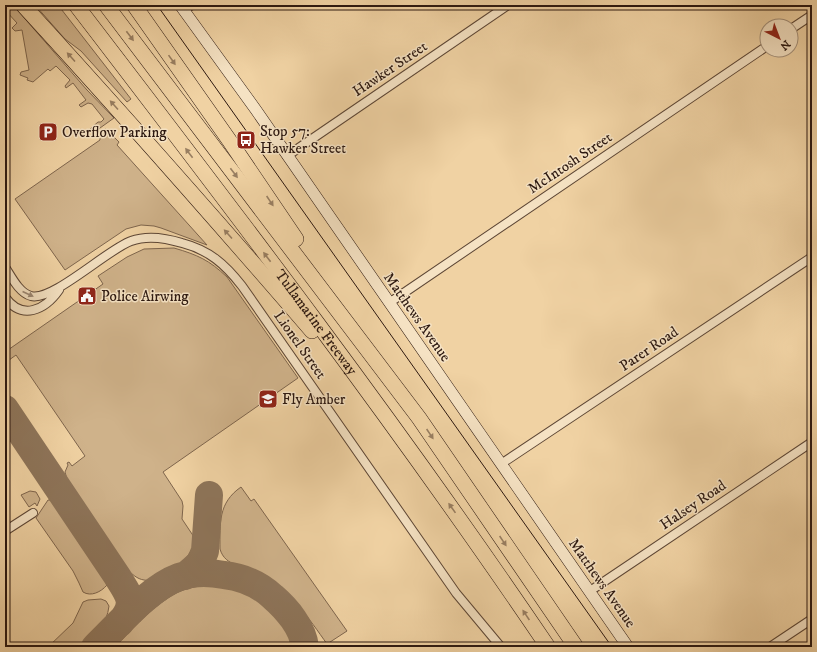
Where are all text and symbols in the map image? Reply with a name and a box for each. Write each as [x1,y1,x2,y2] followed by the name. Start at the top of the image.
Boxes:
[759,18,799,58] north arrow
[126,31,134,42] one-way arrow
[777,36,793,53] text: N
[349,37,431,101] street label: Hawker Street
[66,52,75,63] one-way arrow
[168,55,176,65] one-way arrow
[110,101,119,110] one-way arrow
[37,121,59,143] parking icon: Overflow Parking
[260,122,346,158] place label: Stop 57: Hawker Street
[62,123,167,142] place label: Overflow Parking
[524,128,616,198] street label: McIntosh Street
[235,129,257,151] bus stop icon: Stop 57: Hawker Street
[185,148,193,158] one-way arrow
[230,168,238,179] one-way arrow
[266,196,274,207] one-way arrow
[223,229,233,239] one-way arrow
[263,251,272,262] one-way arrow
[271,266,362,379] street label: Tullamarine Freeway
[379,269,455,365] street label: Matthews Avenue
[76,285,98,307] public building icon: Police Airwing
[101,287,189,306] place label: Police Airwing
[22,291,34,297] one-way arrow
[270,307,331,383] street label: Lionel Street
[616,322,682,376] street label: Parer Road
[257,388,279,410] school or university icon: Fly Amber
[282,390,346,409] place label: Fly Amber
[426,429,434,439] one-way arrow
[656,476,730,534] street label: Halsey Road
[448,503,456,513] one-way arrow
[564,535,640,631] street label: Matthews Avenue
[499,536,507,546] one-way arrow
[522,609,530,620] one-way arrow

